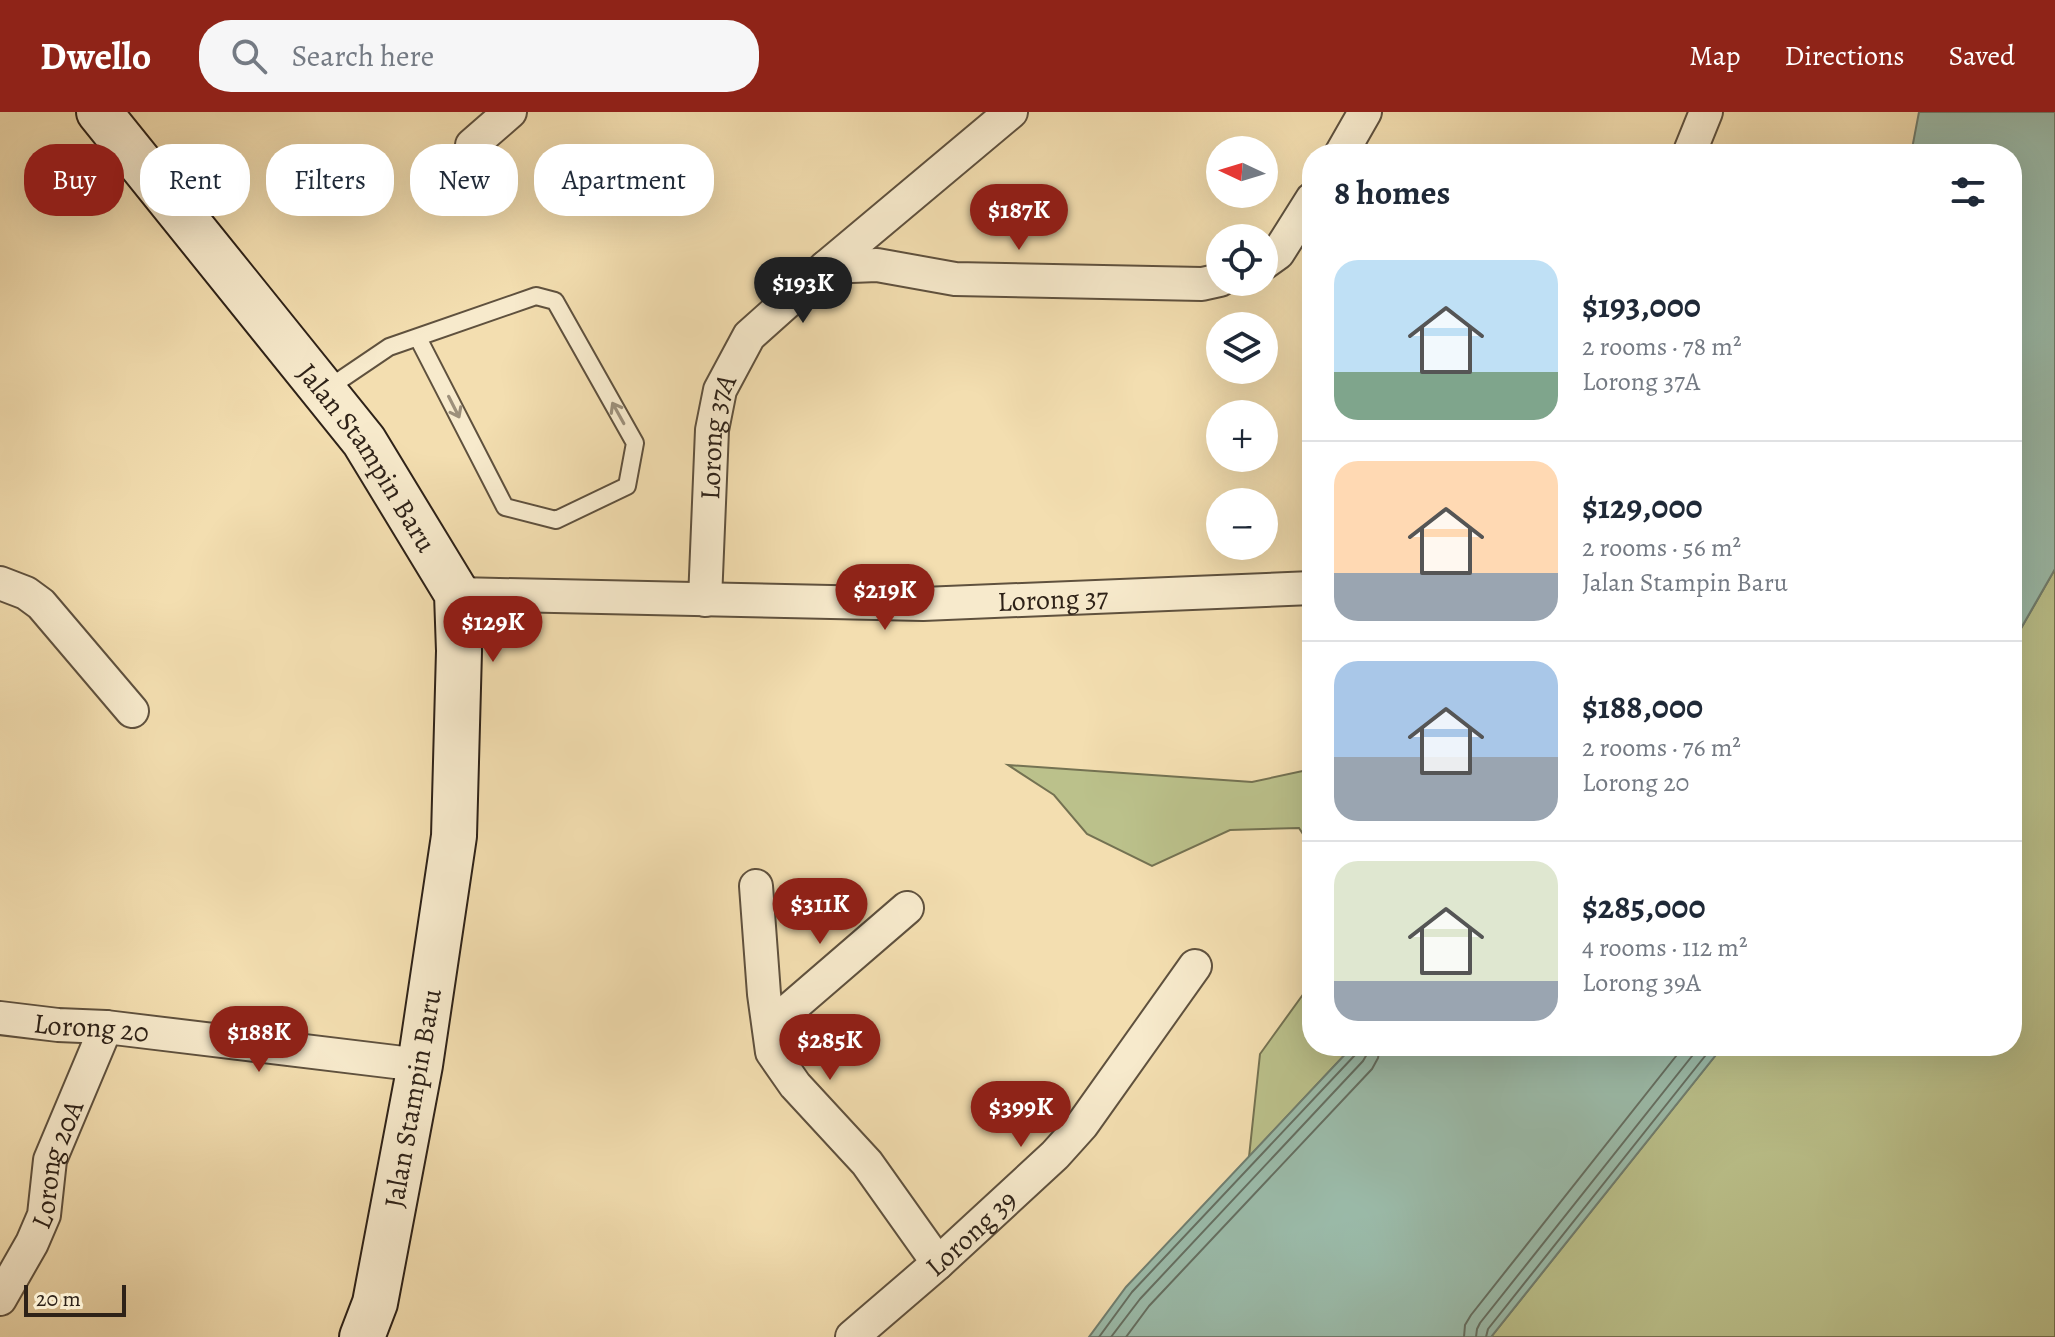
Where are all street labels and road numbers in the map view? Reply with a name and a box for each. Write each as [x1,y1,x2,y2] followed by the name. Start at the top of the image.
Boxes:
[289,355,446,560] street label: Jalan Stampin Baru
[691,366,746,501] street label: Lorong 37A
[997,578,1109,621] street label: Lorong 37
[375,985,451,1211] street label: Jalan Stampin Baru
[31,1004,151,1052] street label: Lorong 20
[22,1094,93,1235] street label: Lorong 20A
[918,1182,1025,1286] street label: Lorong 39

